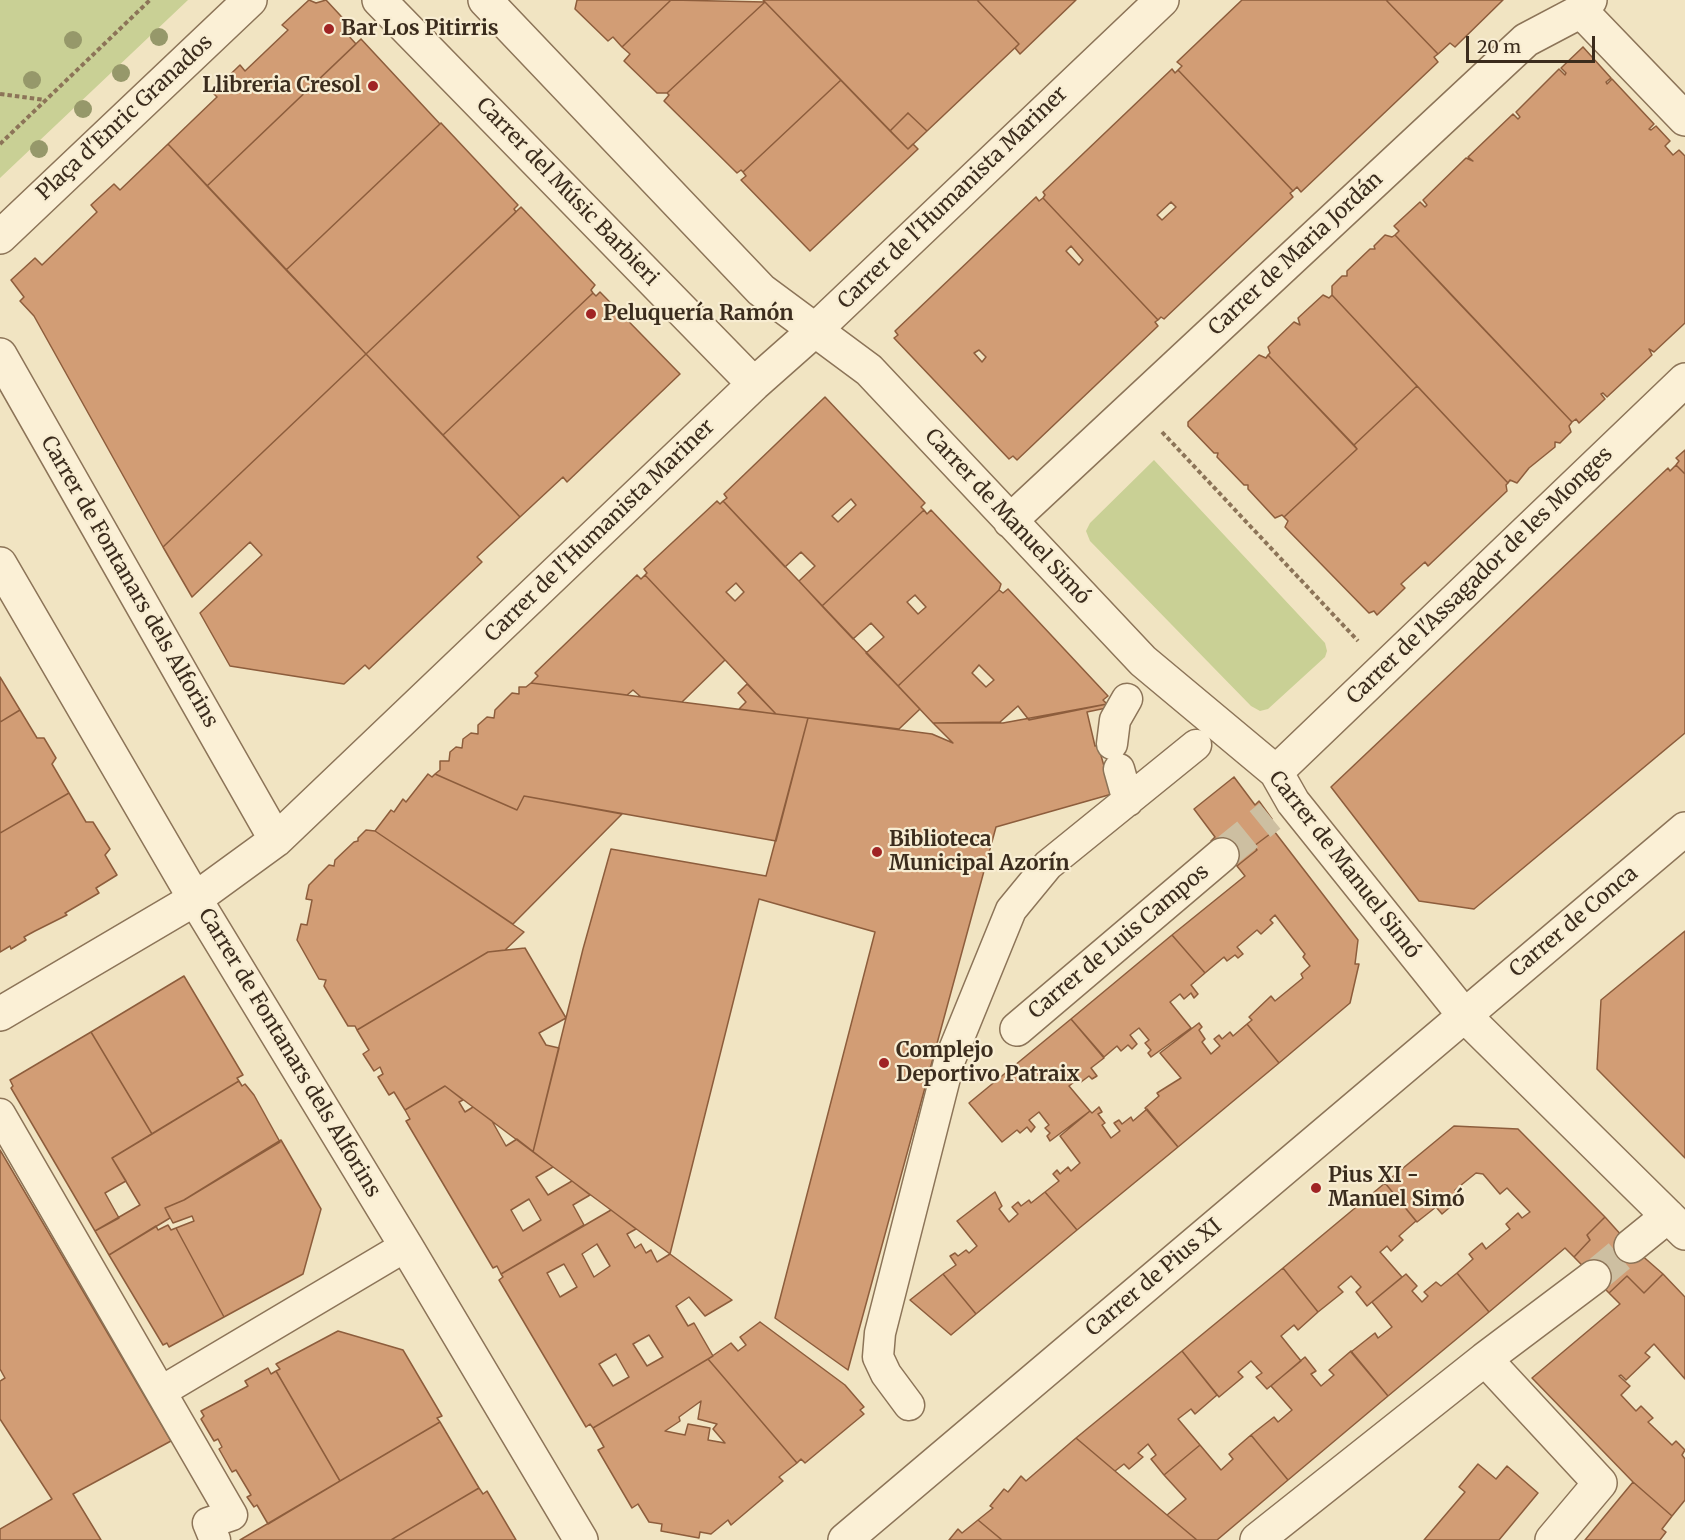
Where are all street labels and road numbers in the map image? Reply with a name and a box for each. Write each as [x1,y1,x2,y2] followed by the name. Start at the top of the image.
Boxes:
[32,30,218,206] street label: Plaça d'Enric Granados
[833,82,1073,314] street label: Carrer de l'Humanista Mariner
[471,93,663,291] street label: Carrer del Músic Barbieri
[1204,167,1388,341] street label: Carrer de Maria Jordán
[480,415,720,647] street label: Carrer de l'Humanista Mariner
[919,424,1095,610] street label: Carrer de Manuel Simó
[35,432,223,732] street label: Carrer de Fontanars dels Alforins
[1342,442,1618,710] street label: Carrer de l'Assagador de les Monges
[1263,766,1425,964] street label: Carrer de Manuel Simó
[1024,859,1214,1025] street label: Carrer de Luis Campos
[1505,861,1643,983] street label: Carrer de Conca
[193,904,385,1202] street label: Carrer de Fontanars dels Alforins
[1081,1214,1227,1342] street label: Carrer de Pius XI

